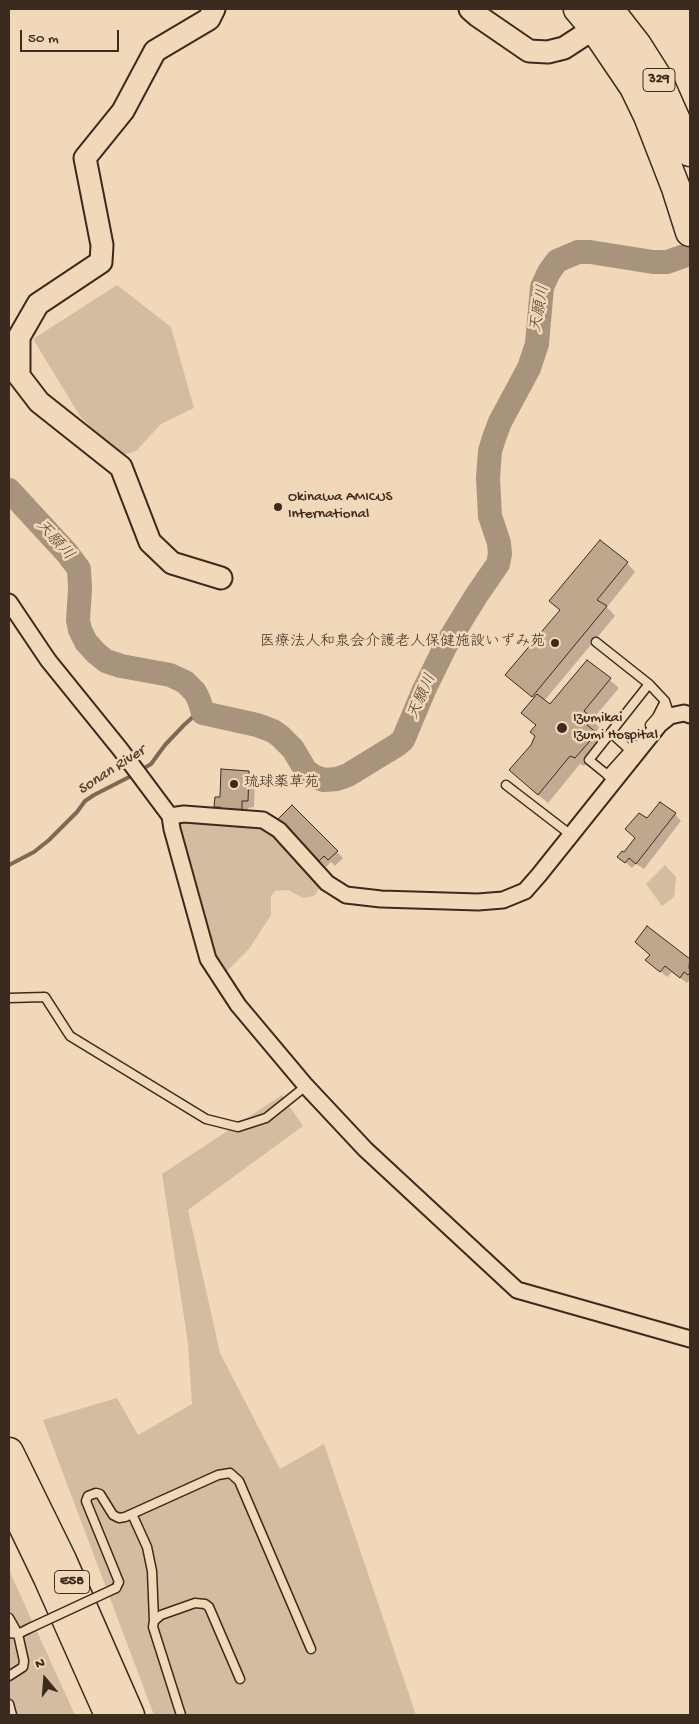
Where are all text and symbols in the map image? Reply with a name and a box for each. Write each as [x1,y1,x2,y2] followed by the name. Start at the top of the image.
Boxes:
[22,20,121,52] scale bar
[28,30,59,48] text: 50 m
[643,68,675,92] road number: 329
[527,284,555,334] water label: 天願川
[288,489,393,524] place label: Okinawa AMICUS International
[272,501,284,513] marker: Okinawa AMICUS International
[31,517,77,565] water label: 天願川
[260,634,545,652] place label: 医療法人和泉会介護老人保健施設いずみ苑
[549,637,561,649] marker: 医療法人和泉会介護老人保健施設いずみ苑
[404,671,442,723] water label: 天願川
[573,710,658,745] place label: Izumikai Izumi Hospital
[555,721,569,735] marker: Izumikai Izumi Hospital
[75,742,149,800] water label: Sonan River
[244,775,319,793] place label: 琉球薬草苑
[228,778,240,790] marker: 琉球薬草苑
[54,1570,90,1594] road number: E58
[20,1654,70,1704] north arrow
[33,1655,47,1674] text: N

